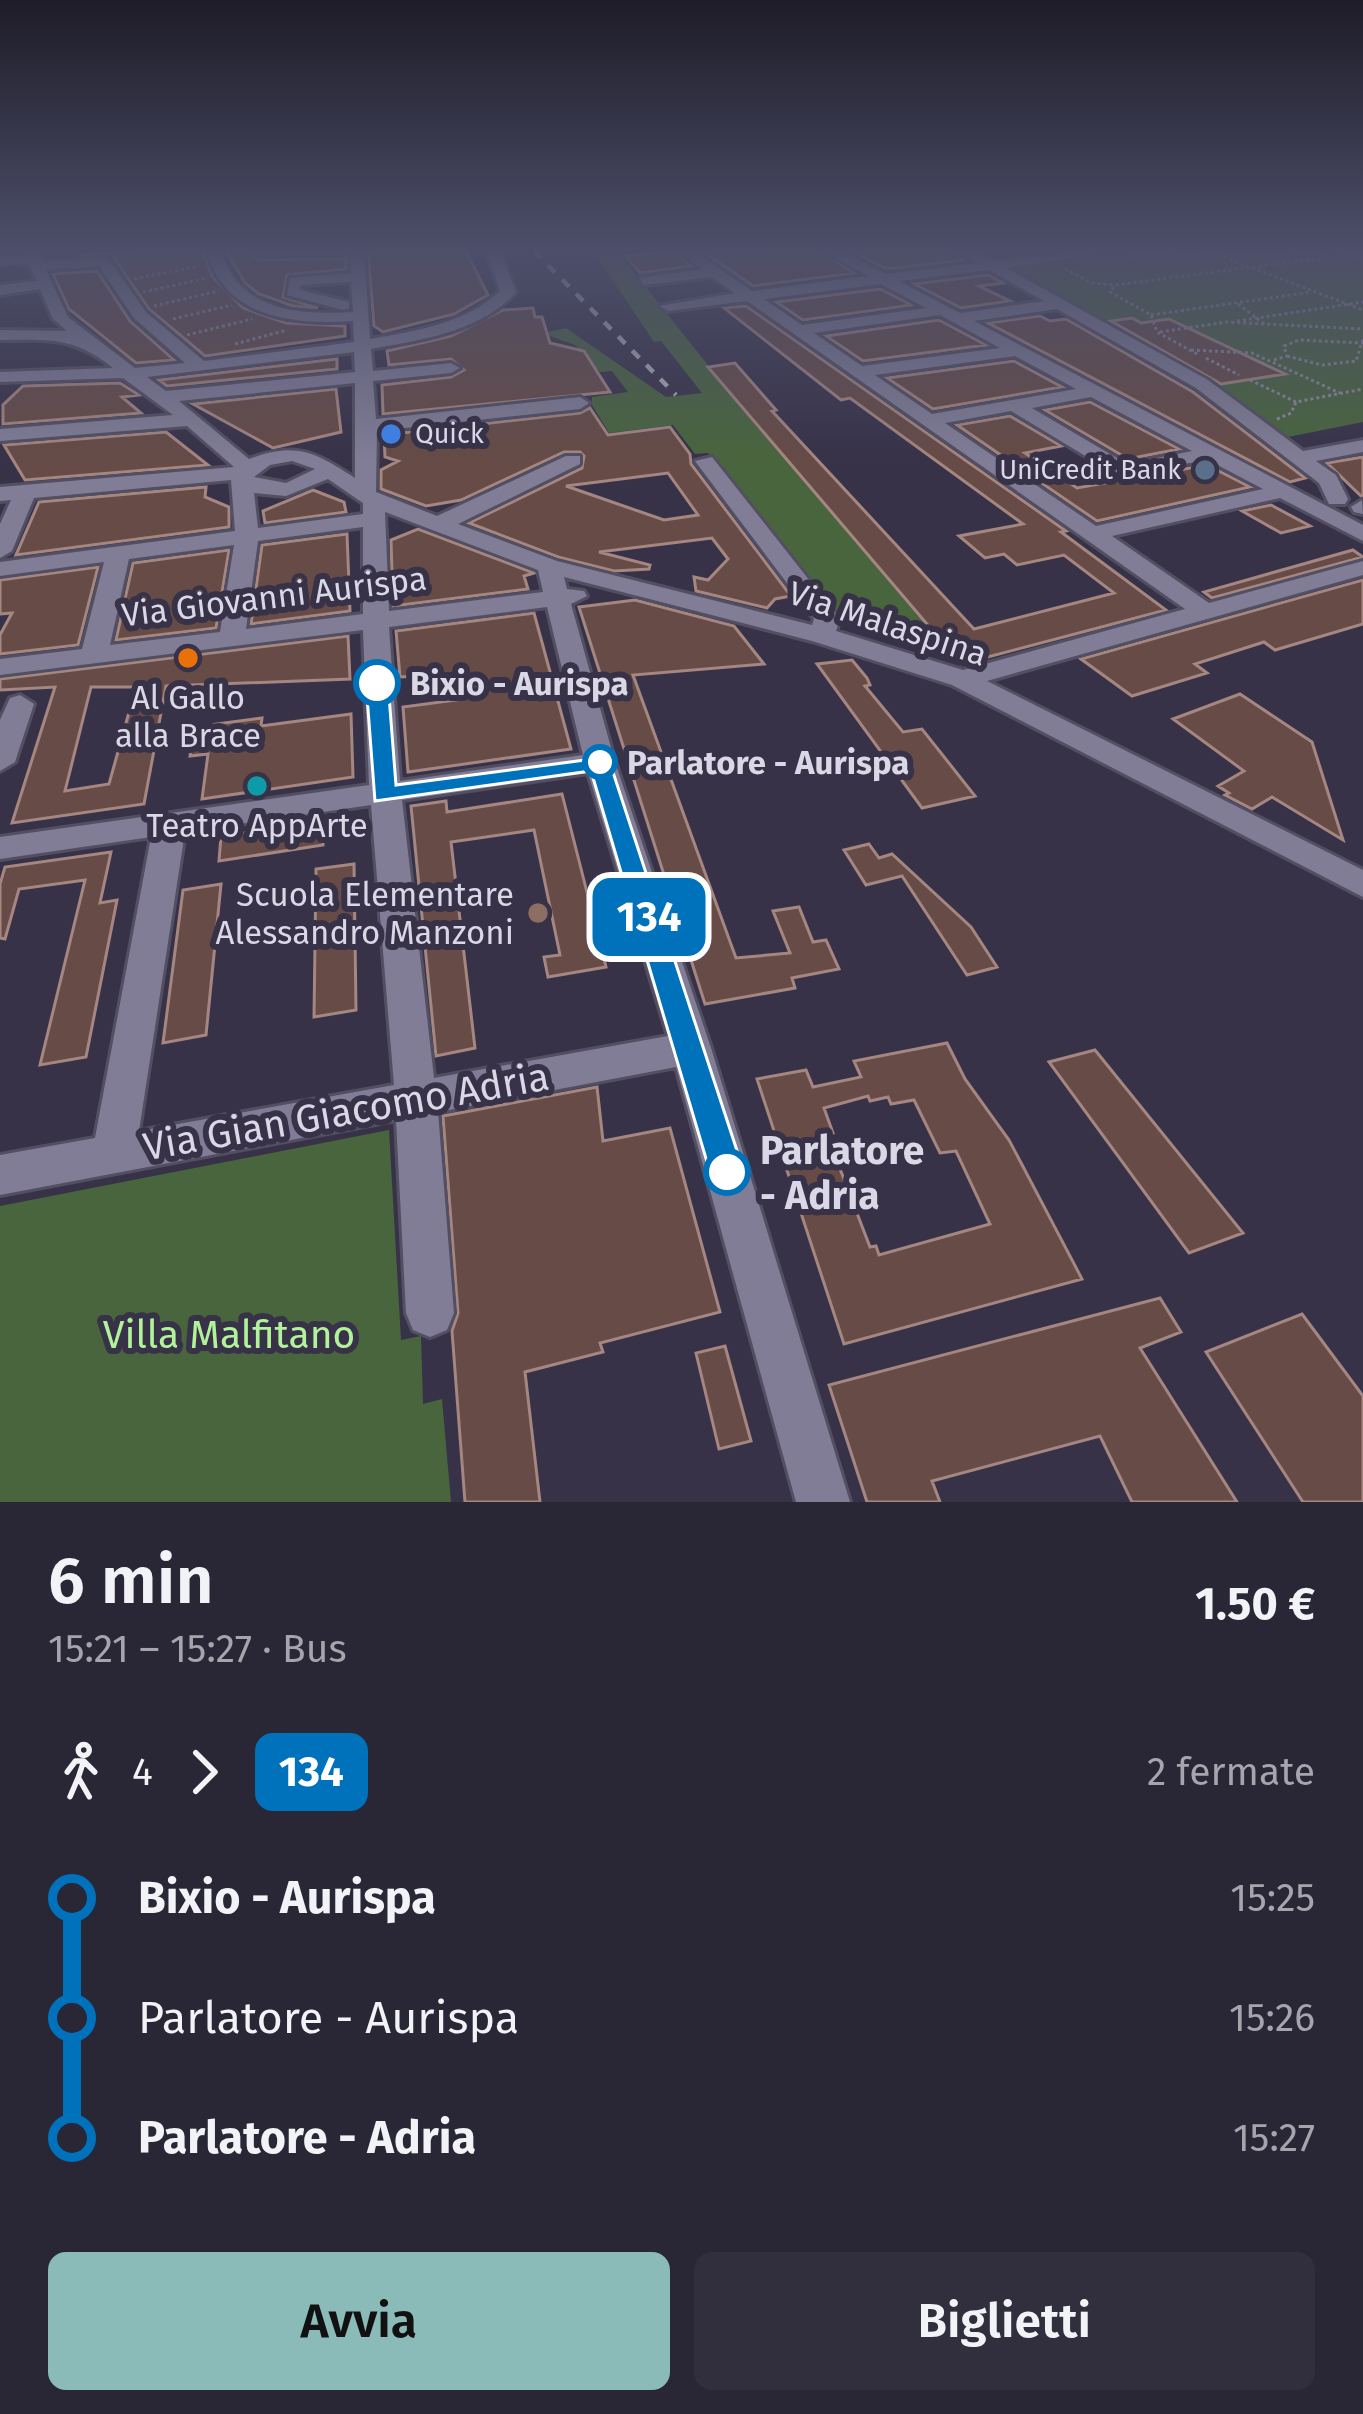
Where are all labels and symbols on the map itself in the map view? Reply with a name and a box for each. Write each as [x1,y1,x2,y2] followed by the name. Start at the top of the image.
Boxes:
[415,418,484,450] place label: Quick
[378,421,404,447] marker: Quick
[999,454,1181,486] place label: UniCredit Bank
[1192,457,1218,483] marker: UniCredit Bank
[119,558,429,636] street label: Via Giovanni Aurispa
[783,573,992,675] street label: Via Malaspina
[175,645,201,671] marker: Al Gallo alla Brace
[355,661,399,705] marker: Bixio - Aurispa
[410,664,629,704] place label: Bixio - Aurispa
[115,678,261,756] place label: Al Gallo alla Brace
[627,743,909,783] place label: Parlatore - Aurispa
[584,746,616,778] marker: Parlatore - Aurispa
[244,773,270,799] marker: Teatro AppArte
[146,806,368,846] place label: Teatro AppArte
[216,875,514,953] place label: Scuola Elementare Alessandro Manzoni
[580,878,718,956] line badge: 134
[525,900,551,926] marker: Scuola Elementare Alessandro Manzoni
[140,1054,553,1170] street label: Via Gian Giacomo Adria
[760,1128,924,1219] place label: Parlatore - Adria
[705,1150,749,1194] marker: Parlatore - Adria
[103,1312,355,1358] park label: Villa Malfitano

